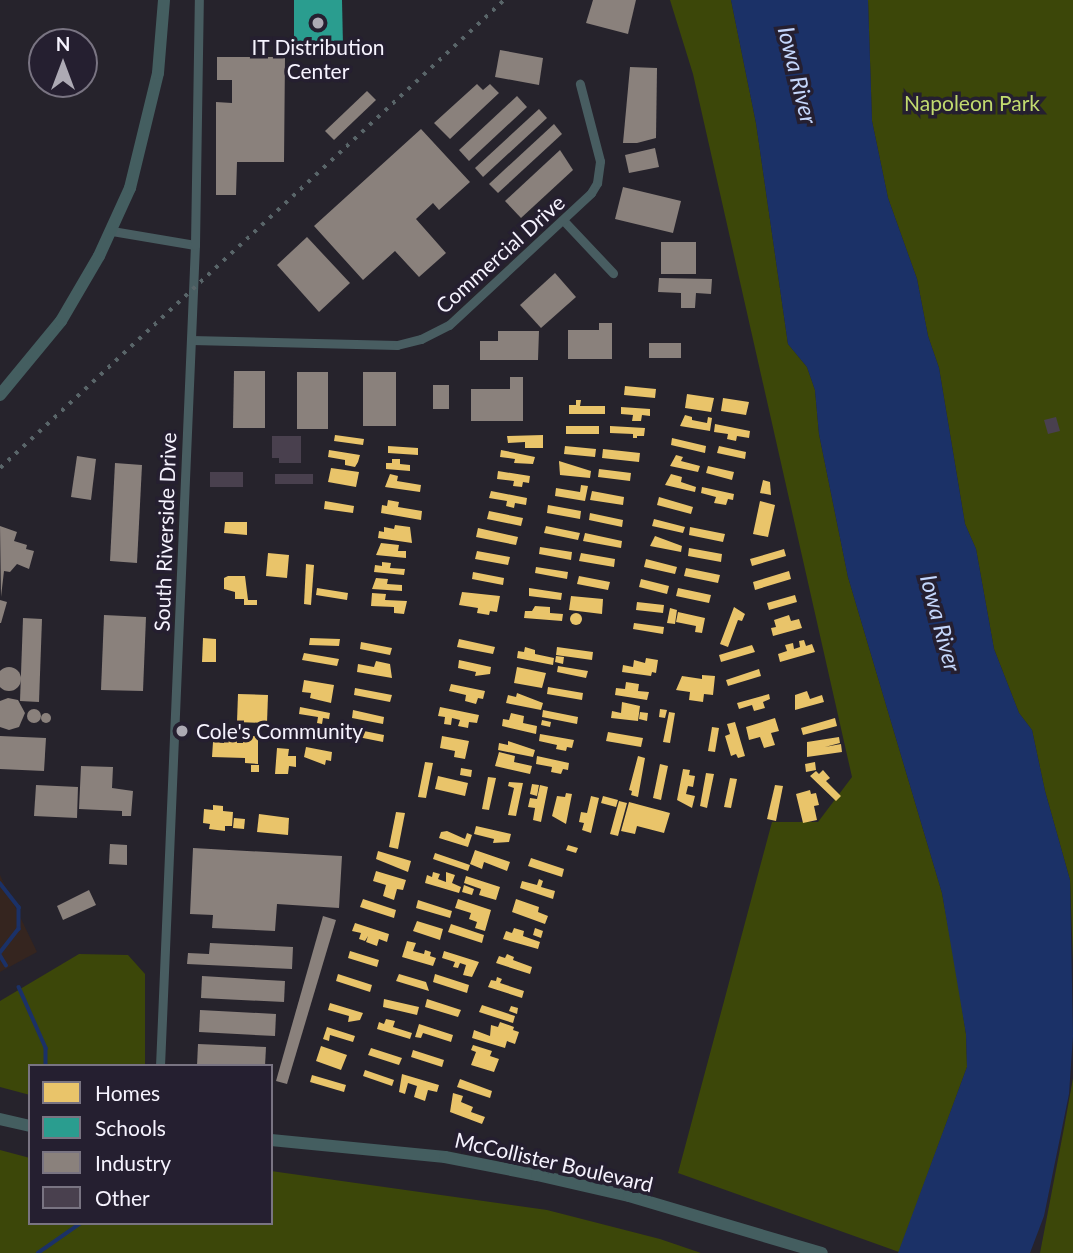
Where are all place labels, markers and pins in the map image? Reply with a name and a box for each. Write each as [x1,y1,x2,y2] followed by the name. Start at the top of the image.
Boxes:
[310,15,326,31] marker: IT Distribution Center
[251,34,385,84] place label: IT Distribution Center
[196,718,363,744] place label: Cole's Community
[174,723,190,739] marker: Cole's Community

